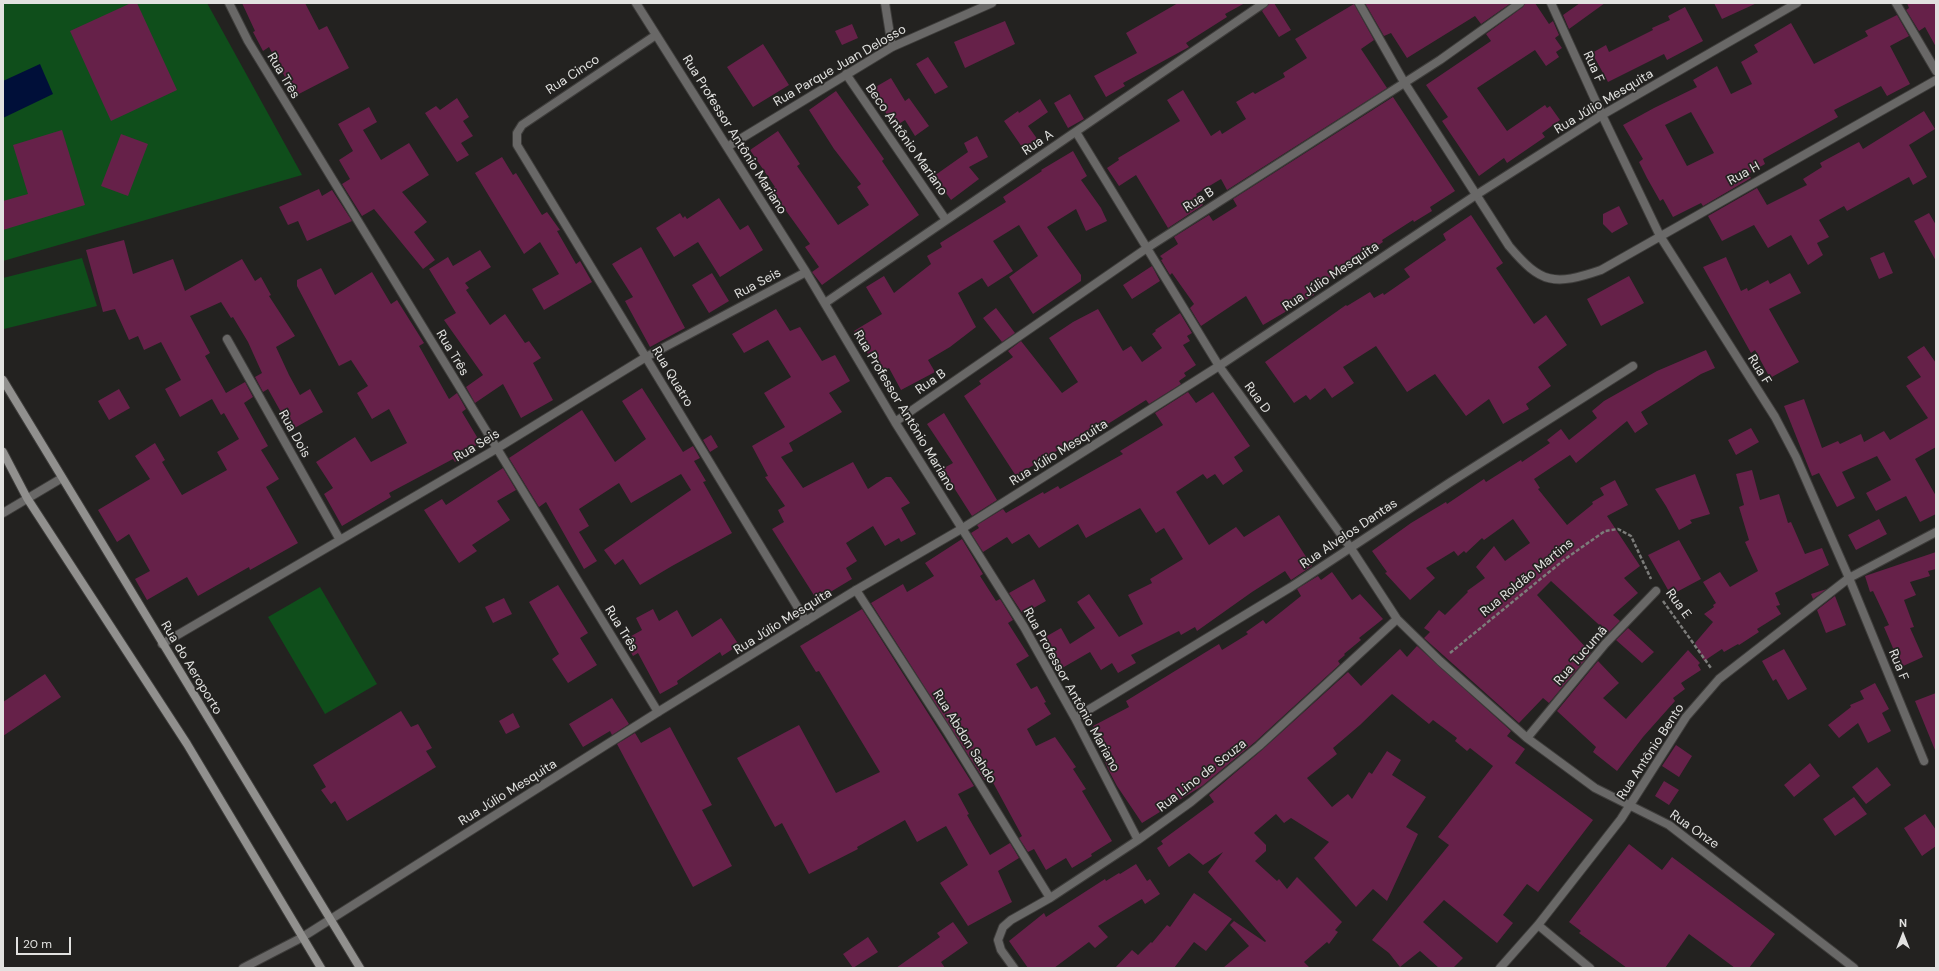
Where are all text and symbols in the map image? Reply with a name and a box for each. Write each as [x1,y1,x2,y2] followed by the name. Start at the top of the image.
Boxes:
[771,22,909,110] street label: Rua Parque Juan Delosso
[1579,49,1607,85] street label: Rua F
[263,50,303,102] street label: Rua Três
[543,52,603,98] street label: Rua Cinco
[678,53,790,217] street label: Rua Professor Antônio Mariano
[1552,66,1656,138] street label: Rua Júlio Mesquita
[862,81,950,199] street label: Beco Antônio Mariano
[1019,127,1057,159] street label: Rua A
[1725,159,1763,189] street label: Rua H
[1181,184,1217,216] street label: Rua B
[1280,239,1382,315] street label: Rua Júlio Mesquita
[732,265,784,303] street label: Rua Seis
[432,327,472,379] street label: Rua Três
[850,328,958,494] street label: Rua Professor Antônio Mariano
[648,344,696,410] street label: Rua Quatro
[1744,352,1774,388] street label: Rua F
[913,366,949,398] street label: Rua B
[1241,379,1273,417] street label: Rua D
[275,407,313,461] street label: Rua Dois
[1007,417,1111,489] street label: Rua Júlio Mesquita
[451,426,503,466] street label: Rua Seis
[1297,496,1401,572] street label: Rua Alvelos Dantas
[1477,536,1577,620] street label: Rua Roldão Martins
[731,586,835,658] street label: Rua Júlio Mesquita
[1662,586,1694,622] street label: Rua E
[601,603,641,655] street label: Rua Três
[1019,605,1123,775] street label: Rua Professor Antônio Mariano
[157,618,225,718] street label: Rua do Aeroporto
[1551,623,1611,689] street label: Rua Tucumã
[1885,647,1911,683] street label: Rua F
[929,687,999,787] street label: Rua Abdon Sahdo
[1614,701,1688,803] street label: Rua Antônio Bento
[1154,736,1250,816] street label: Rua Lino de Souza
[456,757,560,829] street label: Rua Júlio Mesquita
[1666,807,1722,853] street label: Rua Onze
[1883,915,1923,955] north arrow
[1899,916,1907,930] text: N
[18,929,73,955] scale bar
[23,936,52,952] text: 20 m

